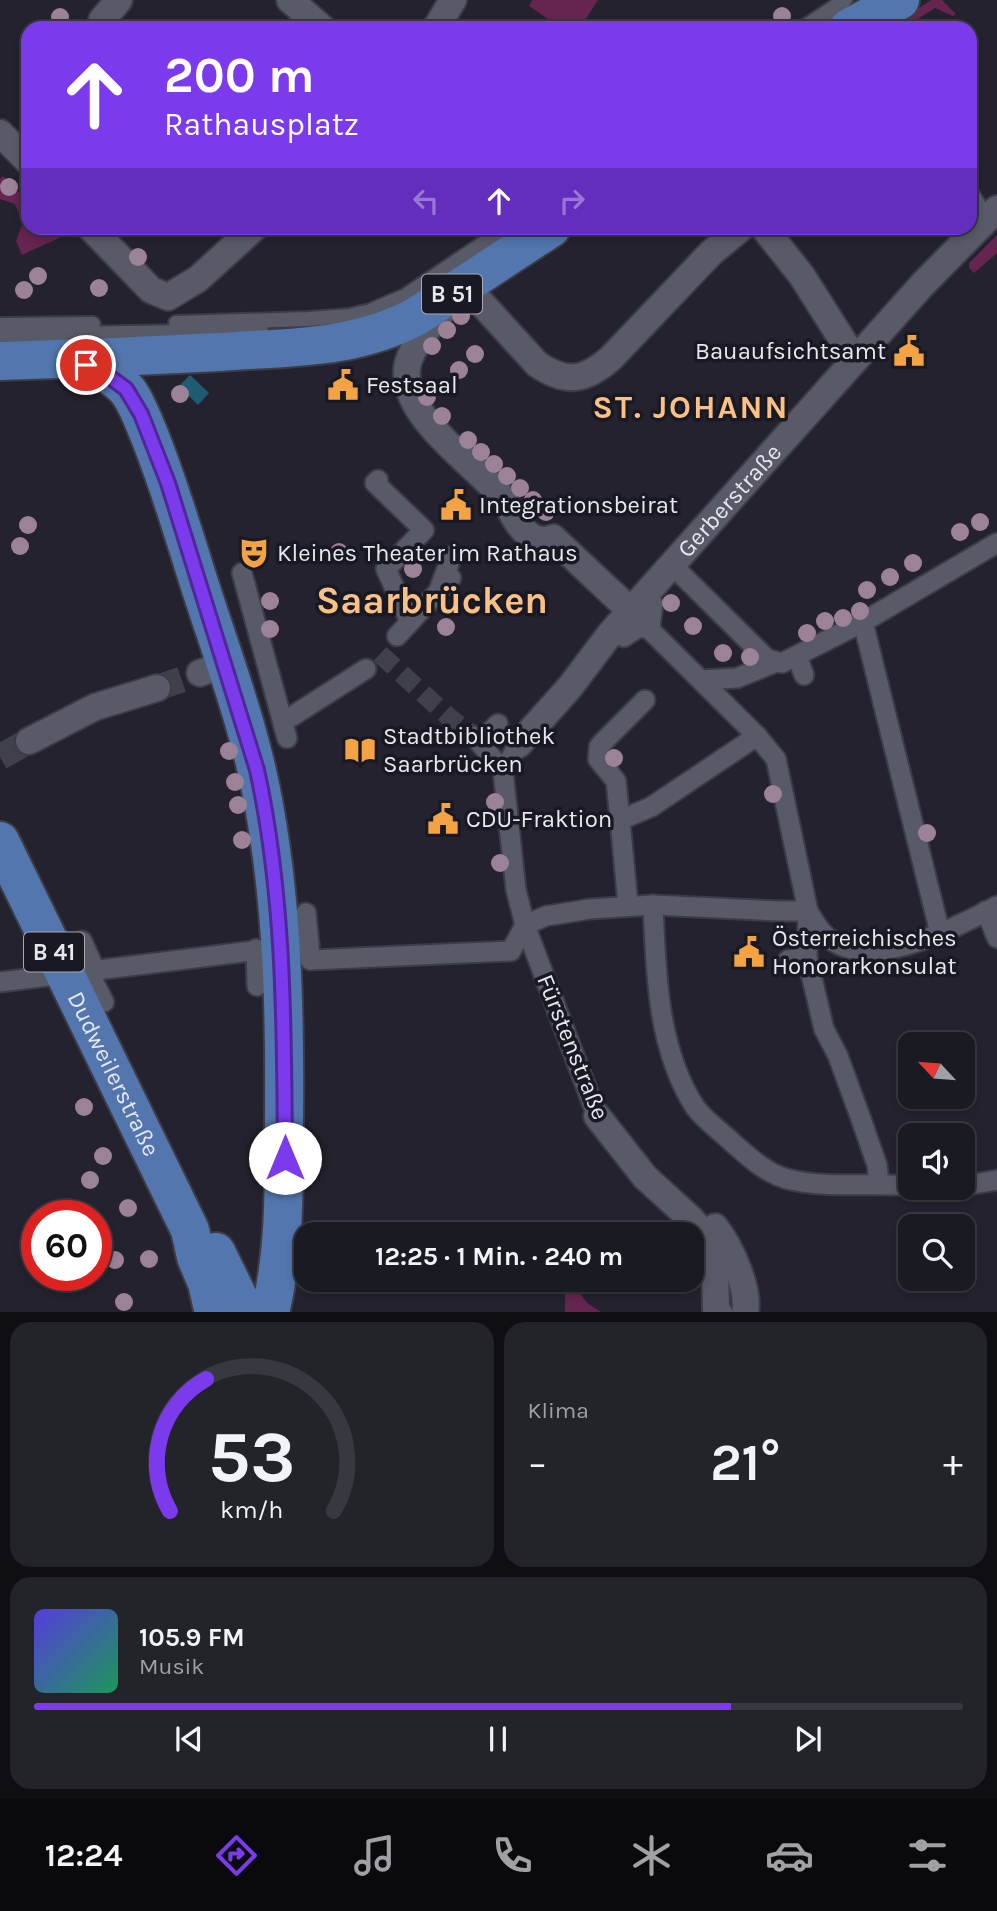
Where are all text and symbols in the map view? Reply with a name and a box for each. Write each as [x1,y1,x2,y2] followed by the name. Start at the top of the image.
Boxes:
[164,47,315,104] text: 200 m
[49,49,140,140] icon: ahead
[164,106,359,143] text: Rathausplatz
[407,182,445,220] icon: left
[480,182,518,220] icon: ahead
[553,182,591,220] icon: right
[422,274,482,314] road number: B 51
[892,334,926,368] public building icon: Bauaufsichtsamt
[56,335,116,395] pin
[695,337,886,365] place label: Bauaufsichtsamt
[67,346,105,384] icon: arrive
[326,368,360,402] public building icon: Festsaal
[366,371,458,399] place label: Festsaal
[593,389,789,426] district label: ST. JOHANN
[672,438,787,563] street label: Gerberstraße
[439,488,473,522] public building icon: Integrationsbeirat
[479,491,678,519] place label: Integrationsbeirat
[237,536,271,570] theatre icon: Kleines Theater im Rathaus
[277,539,578,567] place label: Kleines Theater im Rathaus
[316,578,548,623] district label: Saarbrücken
[383,722,555,778] place label: Stadtbibliothek Saarbrücken
[343,733,377,767] library icon: Stadtbibliothek Saarbrücken
[426,802,460,836] public building icon: CDU-Fraktion
[466,805,612,833] place label: CDU-Fraktion
[772,924,957,980] place label: Österreichisches Honorarkonsulat
[24,932,84,972] road number: B 41
[732,935,766,969] public building icon: Österreichisches Honorarkonsulat
[531,970,615,1124] street label: Fürstenstraße
[62,987,166,1161] street label: Dudweilerstraße
[898,1032,975,1110] north arrow
[898,1032,975,1291] map controls
[248,1121,322,1195] position arrow
[898,1123,975,1200] button: sound
[21,1200,112,1291] speed limit sign: 60
[898,1214,975,1291] button: search
[375,1241,623,1272] text: 12:25 · 1 Min. · 240 m
[528,1397,589,1424] text: Klima
[208,1414,296,1499] text: 53
[710,1432,780,1493] text: 21°
[528,1441,547,1486] text: −
[943,1441,963,1486] text: +
[220,1494,283,1523] text: km/h
[139,1622,245,1653] text: 105.9 FM
[139,1653,204,1680] text: Musik
[170,1720,208,1758] icon: previous
[479,1720,517,1758] icon: pause
[789,1720,827,1758] icon: next
[212,1831,261,1880] icon: directions
[350,1831,399,1880] icon: music
[488,1831,537,1880] icon: phone
[627,1831,676,1880] icon: climate
[765,1831,814,1880] icon: car
[903,1831,952,1880] icon: filters
[45,1837,122,1874] text: 12:24

